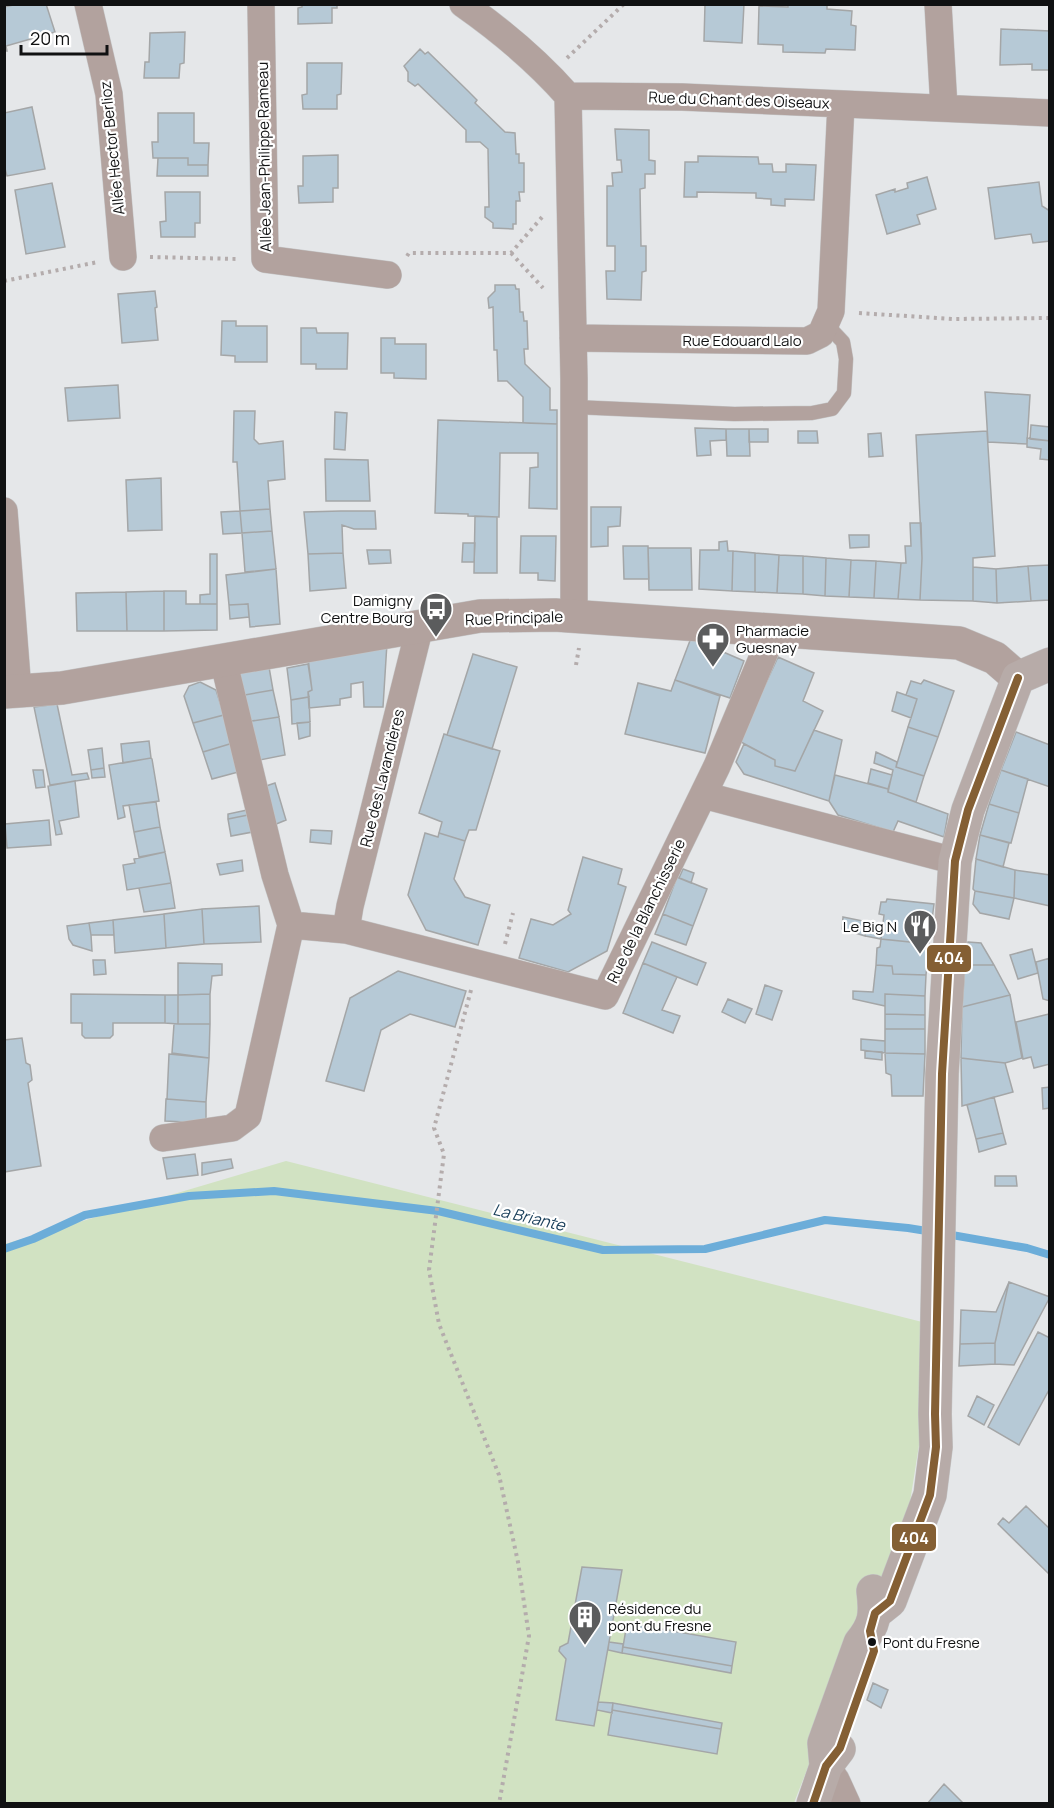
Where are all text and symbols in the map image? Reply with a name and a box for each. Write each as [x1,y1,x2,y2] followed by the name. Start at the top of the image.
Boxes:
[21,18,106,56] scale bar
[30,26,70,50] text: 20 m
[252,62,276,252] street label: Allée Jean-Philippe Rameau
[95,80,129,216] street label: Allée Hector Berlioz
[648,86,830,114] street label: Rue du Chant des Oiseaux
[682,330,802,351] street label: Rue Edouard Lalo
[321,590,413,628] place label: Damigny Centre Bourg
[418,591,454,638] bus stop icon: Damigny Centre Bourg
[465,606,564,630] street label: Rue Principale
[736,620,809,658] place label: Pharmacie Guesnay
[695,621,731,668] pharmacy icon: Pharmacie Guesnay
[355,707,409,849] street label: Rue des Lavandières
[602,835,690,987] street label: Rue de la Blanchisserie
[902,908,938,955] restaurant icon: Le Big N
[843,916,897,937] place label: Le Big N
[926,944,972,973] line badge: 404
[934,947,964,969] text: 404
[491,1198,569,1236] water label: La Briante
[891,1523,937,1552] line badge: 404
[899,1527,929,1549] text: 404
[608,1598,712,1636] place label: Résidence du pont du Fresne
[567,1599,603,1646] building icon: Résidence du pont du Fresne
[883,1633,980,1652] place label: Pont du Fresne
[866,1636,878,1648] marker: Pont du Fresne

